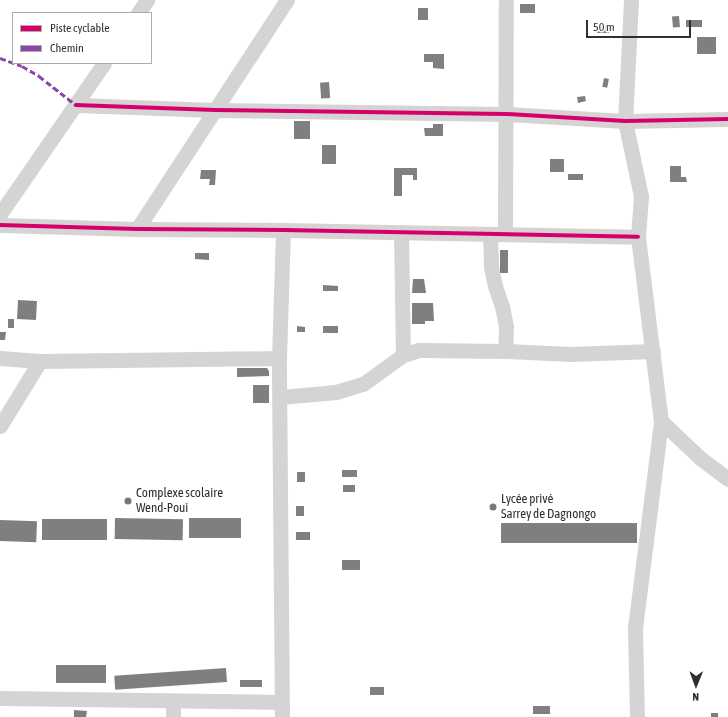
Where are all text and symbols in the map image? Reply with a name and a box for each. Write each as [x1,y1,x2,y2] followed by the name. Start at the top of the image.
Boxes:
[12,12,152,64] legend
[588,12,693,38] scale bar
[593,20,615,34] text: 50 m
[50,21,110,35] text: Piste cyclable
[50,41,84,55] text: Chemin
[136,486,223,517] place label: Complexe scolaire Wend-Poui
[501,492,596,523] place label: Lycée privé Sarrey de Dagnongo
[123,496,133,506] marker: Complexe scolaire Wend-Poui
[488,502,498,512] marker: Lycée privé Sarrey de Dagnongo
[676,665,716,705] north arrow
[692,691,699,703] text: N

